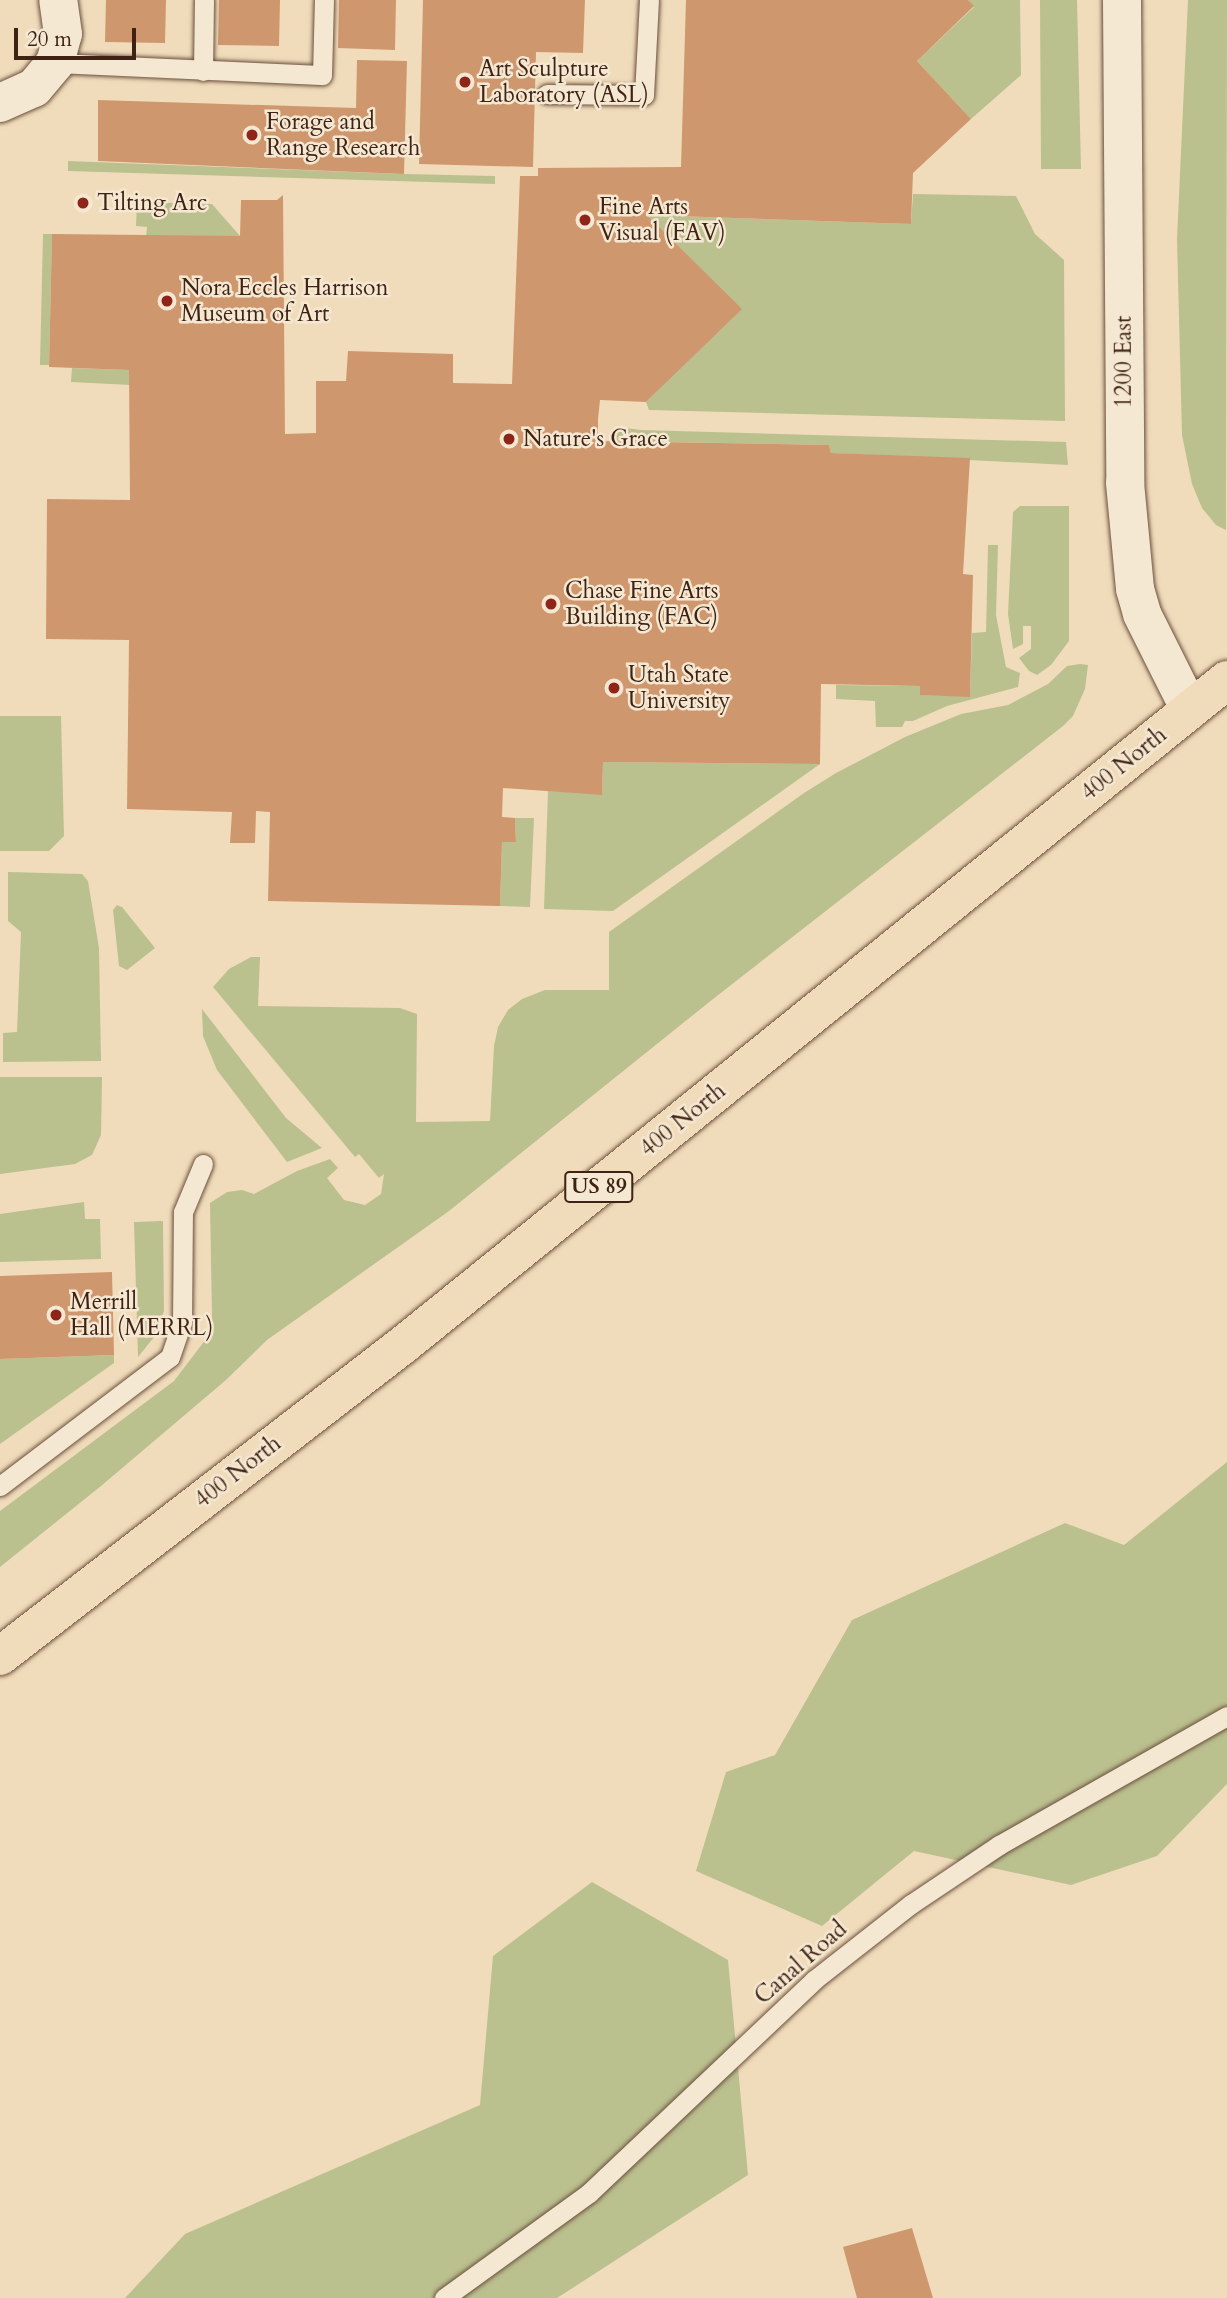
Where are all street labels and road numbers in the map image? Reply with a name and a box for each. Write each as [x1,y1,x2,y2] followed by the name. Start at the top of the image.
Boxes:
[1110,316,1138,408] street label: 1200 East
[1076,721,1172,807] street label: 400 North
[635,1077,731,1163] street label: 400 North
[564,1170,634,1204] road number: US 89
[189,1430,287,1514] street label: 400 North
[749,1915,853,2011] street label: Canal Road

